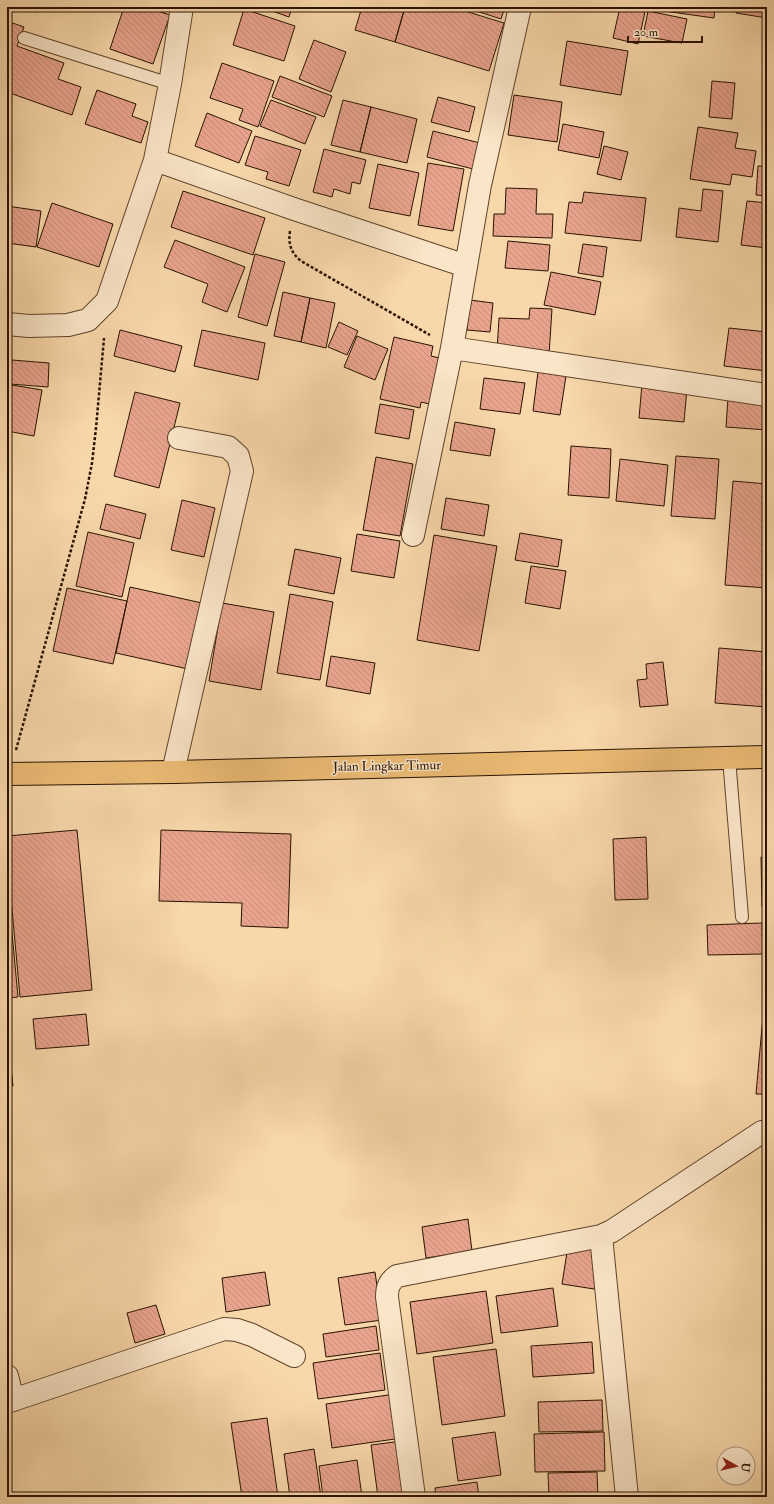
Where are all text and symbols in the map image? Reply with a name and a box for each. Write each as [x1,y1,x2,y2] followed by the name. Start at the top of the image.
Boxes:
[628,18,702,44] scale bar
[634,25,659,40] text: 20 m
[332,757,441,775] street label: Jalan Lingkar Timur
[716,1446,756,1486] north arrow
[738,1462,752,1474] text: U

